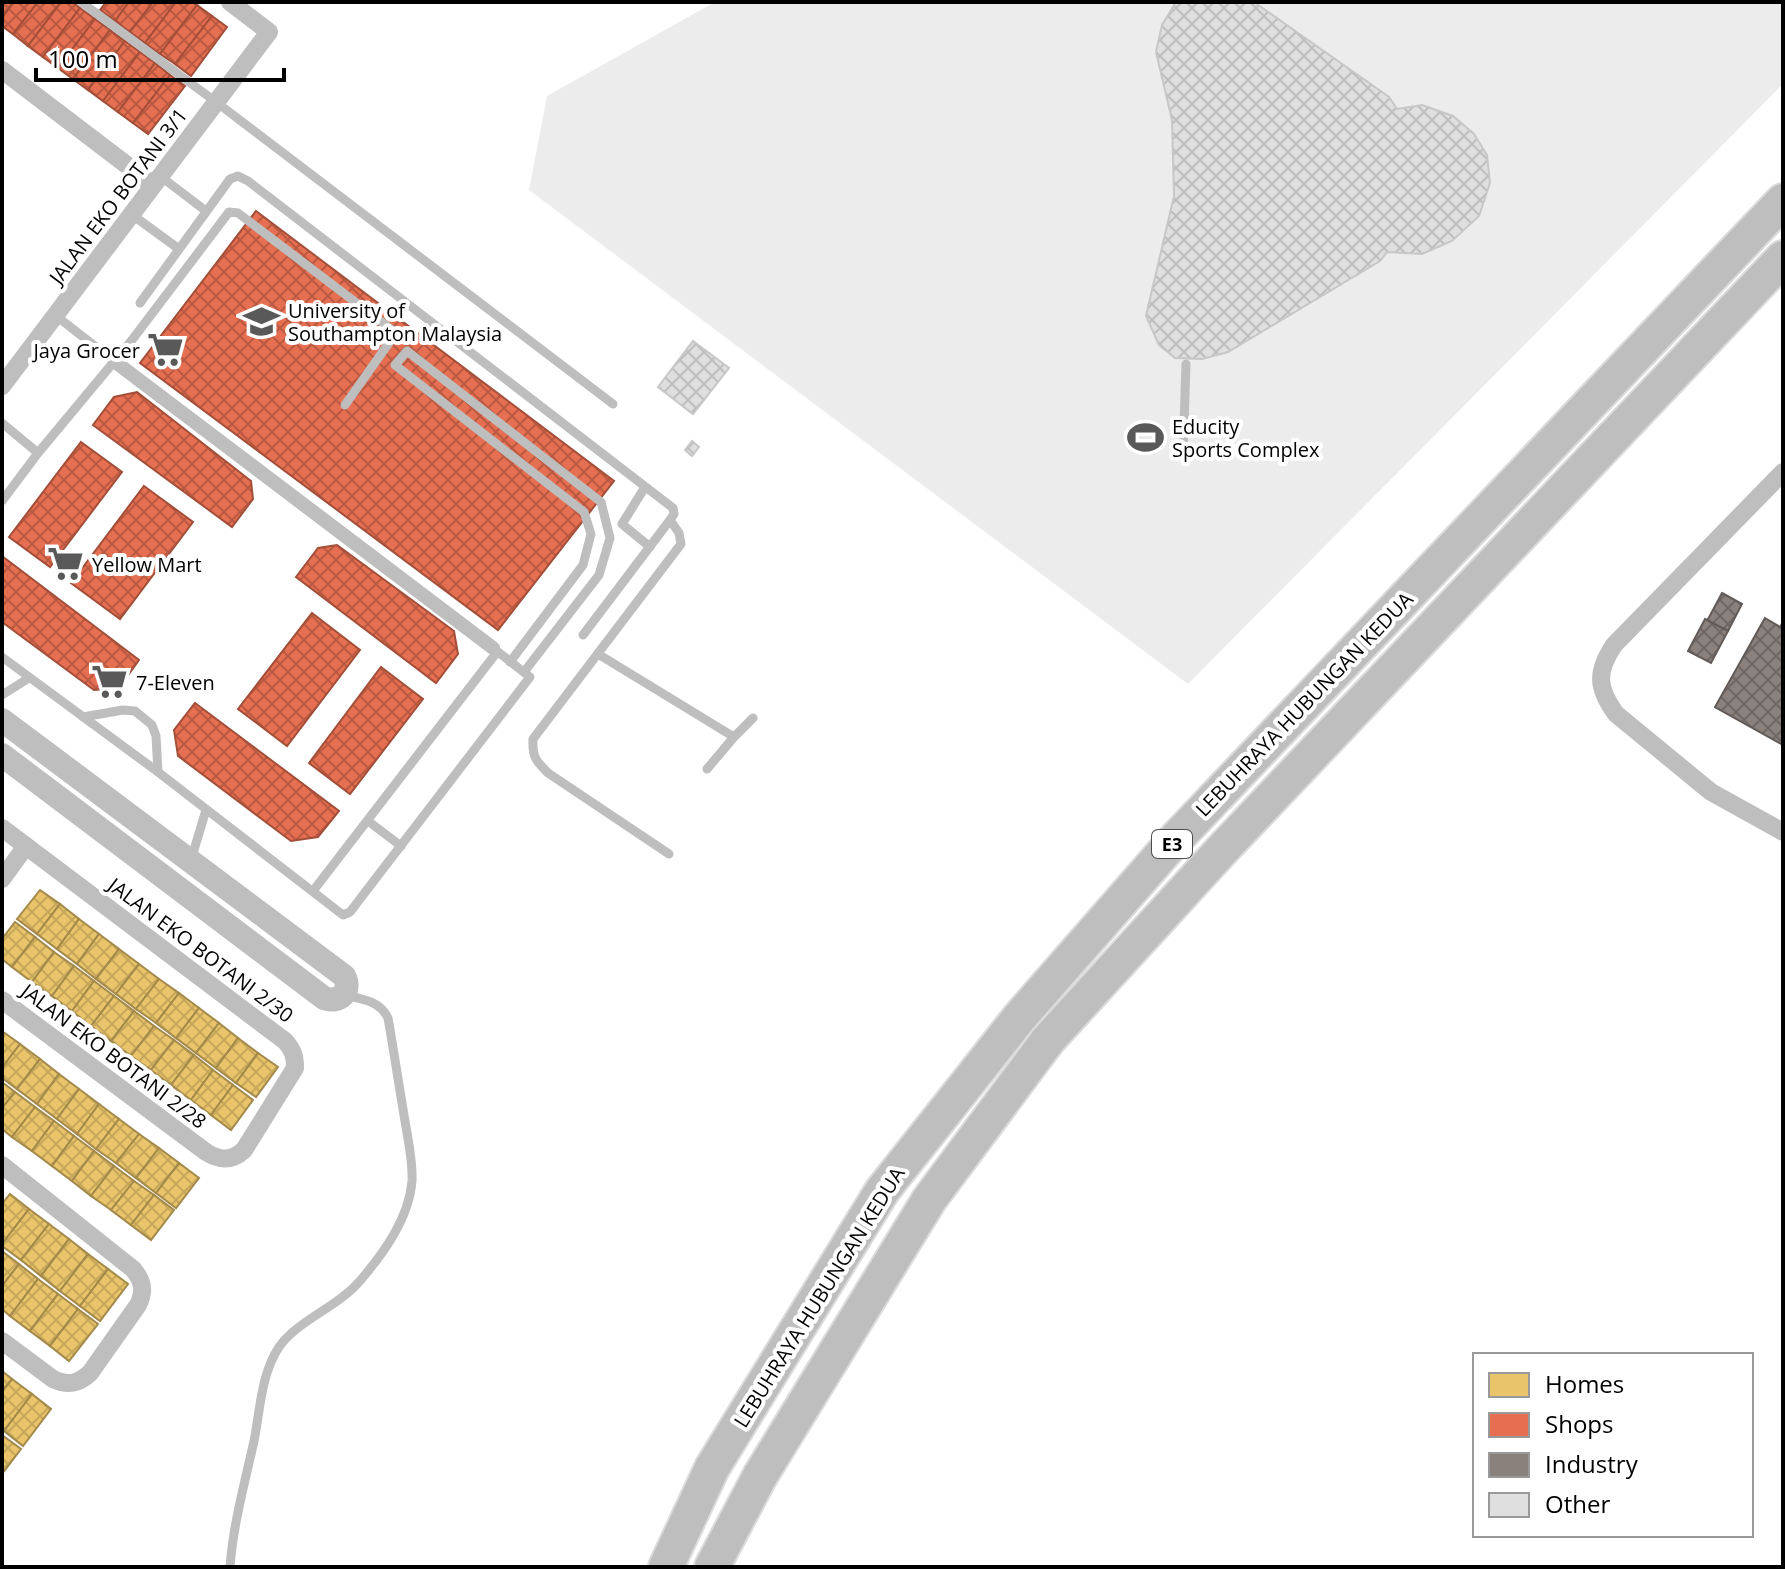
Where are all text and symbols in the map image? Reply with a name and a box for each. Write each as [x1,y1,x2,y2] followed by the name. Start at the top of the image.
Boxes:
[36,32,284,82] scale bar
[48,42,118,75] text: 100 m
[42,103,193,291] street label: JALAN EKO BOTANI 3/1
[288,297,502,347] place label: University of Southampton Malaysia
[243,303,281,341] school or university icon: University of Southampton Malaysia
[147,331,185,369] supermarket icon: Jaya Grocer
[31,337,140,364] place label: Jaya Grocer
[1172,413,1320,463] place label: Educity Sports Complex
[1127,418,1165,456] sports icon: Educity Sports Complex
[47,545,85,583] supermarket icon: Yellow Mart
[92,551,202,578] place label: Yellow Mart
[1189,586,1419,822] street label: LEBUHRAYA HUBUNGAN KEDUA
[91,663,129,701] supermarket icon: 7-Eleven
[136,669,215,696] place label: 7-Eleven
[1152,830,1192,858] road number: E3
[101,870,299,1029] street label: JALAN EKO BOTANI 2/30
[14,976,212,1135] street label: JALAN EKO BOTANI 2/28
[727,1161,911,1432] street label: LEBUHRAYA HUBUNGAN KEDUA
[1473,1353,1753,1537] legend
[1545,1367,1624,1400] text: Homes
[1545,1407,1613,1440] text: Shops
[1545,1447,1639,1480] text: Industry
[1545,1487,1610,1520] text: Other

